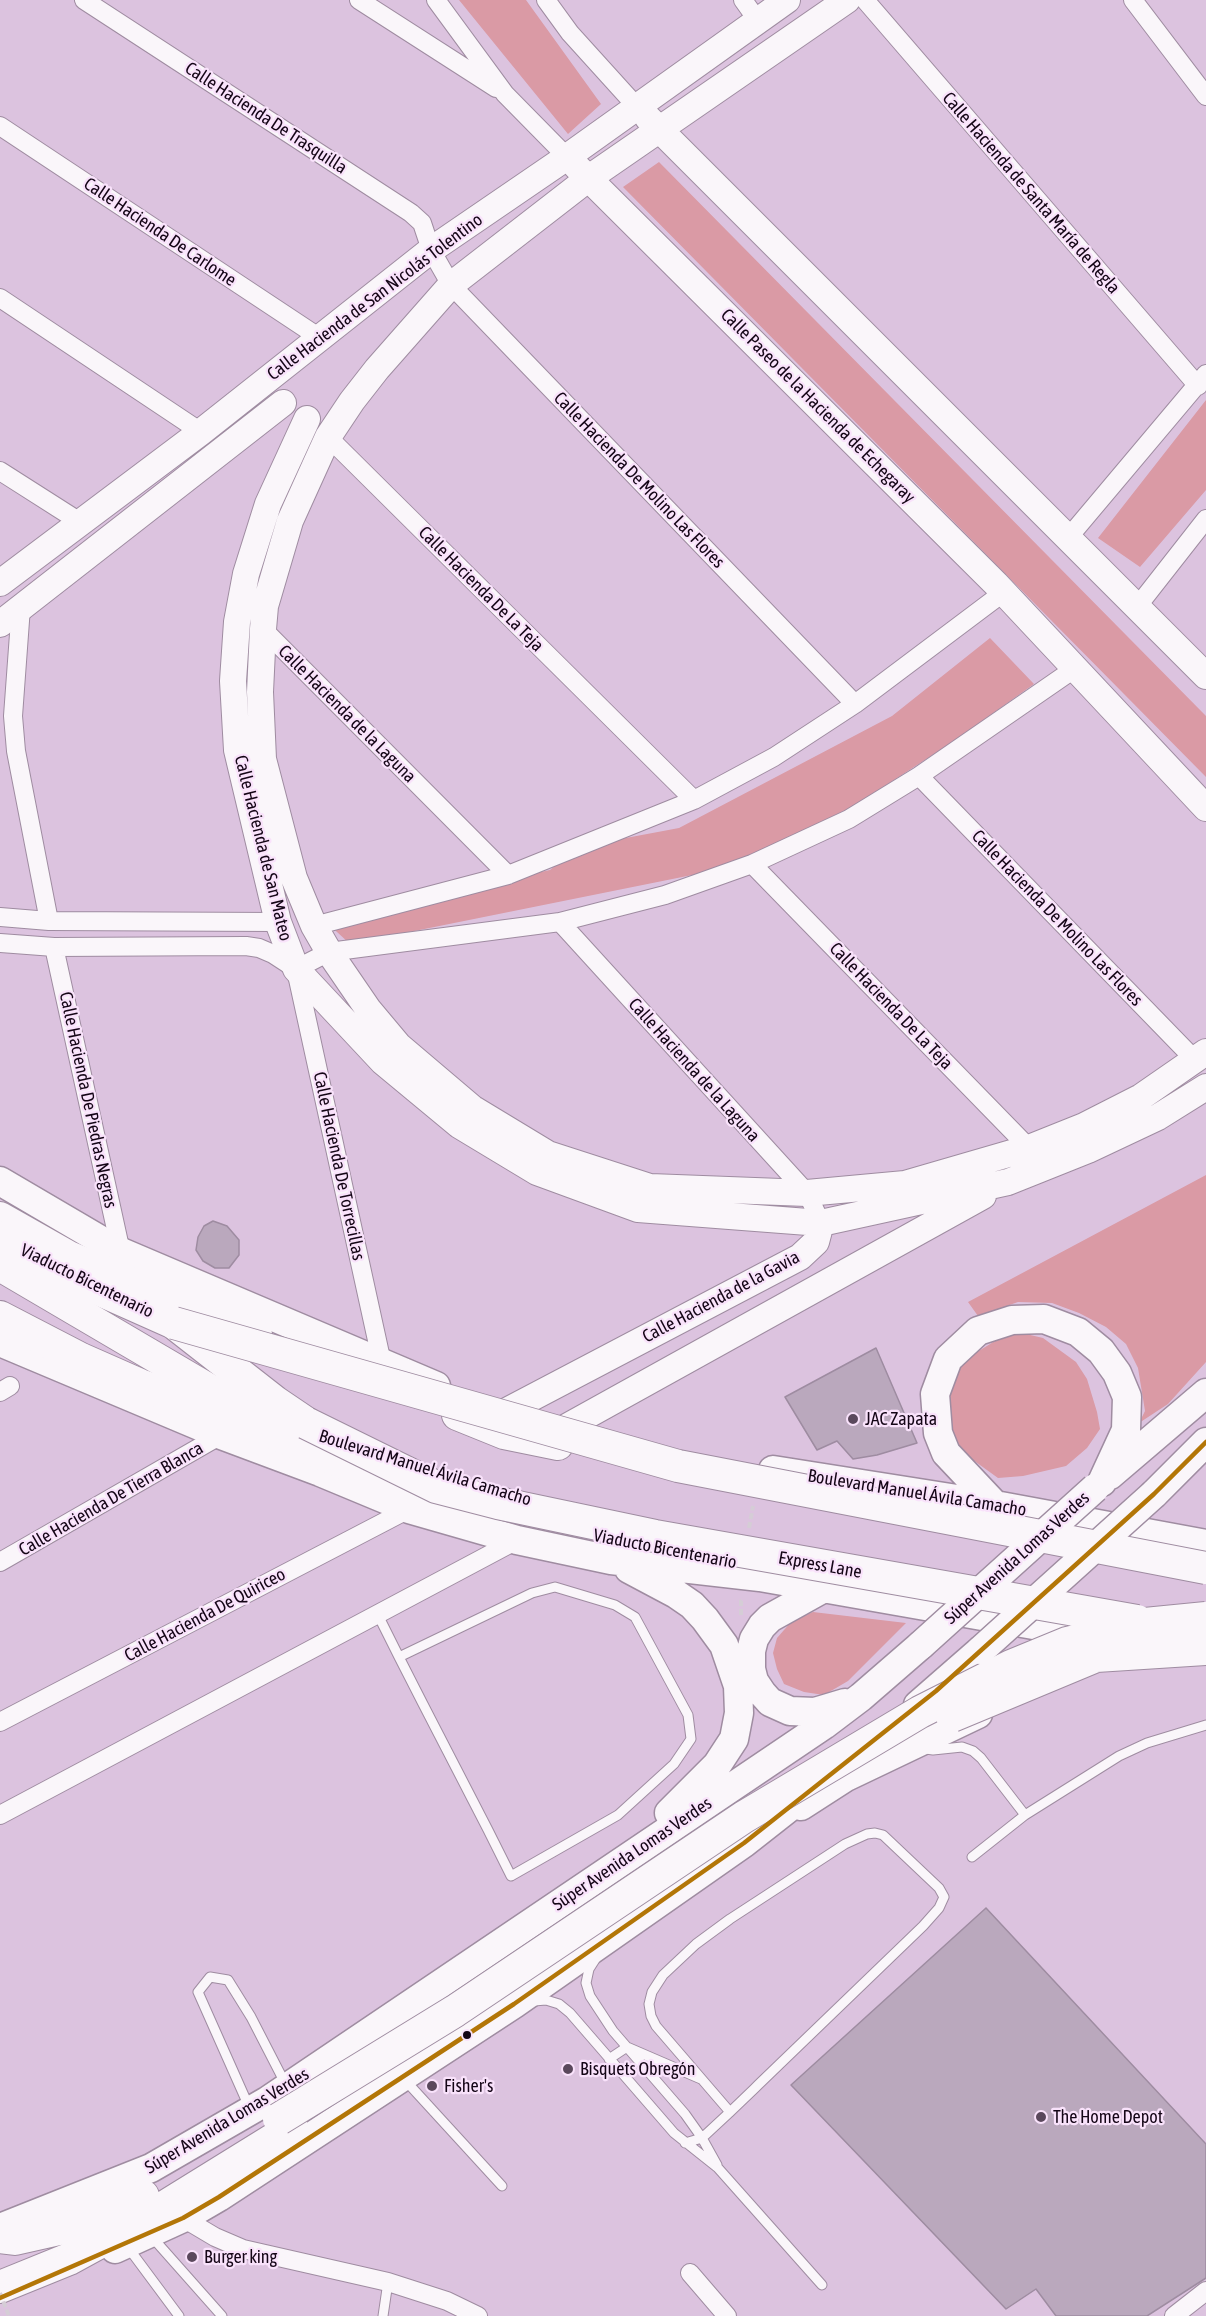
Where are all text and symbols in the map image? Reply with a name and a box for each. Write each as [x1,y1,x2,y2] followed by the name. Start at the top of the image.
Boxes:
[181,58,351,178] street label: Calle Hacienda De Trasquilla
[938,88,1124,298] street label: Calle Hacienda de Santa María de Regla
[80,173,240,291] street label: Calle Hacienda De Carlome
[263,209,487,385] street label: Calle Hacienda de San Nicolás Tolentino
[716,304,920,508] street label: Calle Paseo de la Hacienda de Echegaray
[549,387,729,573] street label: Calle Hacienda De Molino Las Flores
[414,522,548,656] street label: Calle Hacienda De La Teja
[274,641,420,787] street label: Calle Hacienda de la Laguna
[229,753,297,943] street label: Calle Hacienda de San Mateo
[967,825,1147,1011] street label: Calle Hacienda De Molino Las Flores
[825,938,957,1074] street label: Calle Hacienda De La Teja
[54,990,122,1210] street label: Calle Hacienda De Piedras Negras
[624,994,764,1146] street label: Calle Hacienda de la Laguna
[308,1070,370,1262] street label: Calle Hacienda De Torrecillas
[17,1239,157,1323] street label: Viaducto Bicentenario
[639,1246,803,1348] street label: Calle Hacienda de la Gavia
[865,1408,937,1430] place label: JAC Zapata
[846,1412,860,1426] marker: JAC Zapata
[316,1425,534,1511] street label: Boulevard Manuel Ávila Camacho
[15,1437,207,1561] street label: Calle Hacienda De Tierra Blanca
[806,1465,1028,1521] street label: Boulevard Manuel Ávila Camacho
[940,1487,1094,1629] street label: Súper Avenida Lomas Verdes
[591,1525,739,1573] street label: Viaducto Bicentenario
[777,1547,863,1583] street label: Express Lane
[121,1563,289,1667] street label: Calle Hacienda De Quiriceo
[548,1793,716,1915] street label: Súper Avenida Lomas Verdes
[461,2029,473,2041] unlabelled marker
[580,2058,696,2080] place label: Bisquets Obregón
[561,2062,575,2076] marker: Bisquets Obregón
[141,2063,313,2179] street label: Súper Avenida Lomas Verdes
[444,2075,493,2097] place label: Fisher's
[425,2079,439,2093] marker: Fisher's
[1053,2106,1163,2128] place label: The Home Depot
[1034,2110,1048,2124] marker: The Home Depot
[204,2246,277,2268] place label: Burger king
[185,2250,199,2264] marker: Burger king

